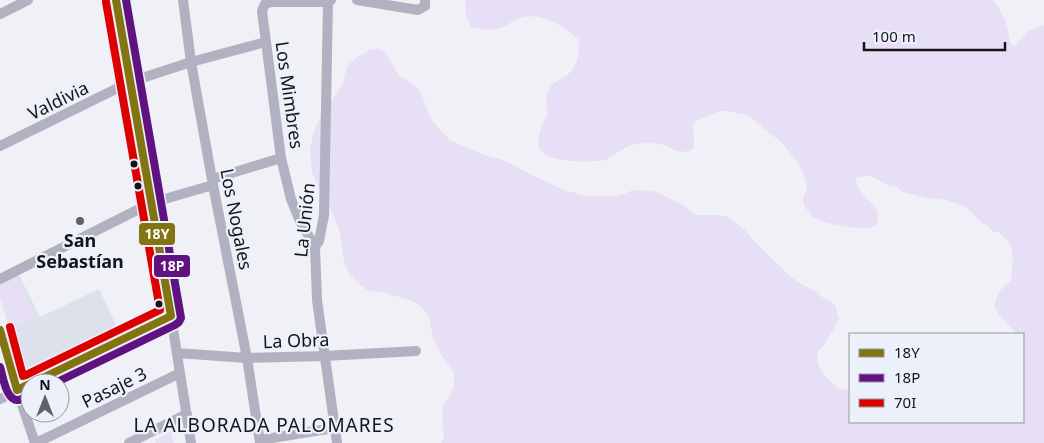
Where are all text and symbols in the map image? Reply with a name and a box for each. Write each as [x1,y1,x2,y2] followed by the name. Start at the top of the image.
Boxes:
[864,20,1005,52] scale bar
[872,26,916,46] text: 100 m
[271,40,309,150] street label: Los Mimbres
[24,75,92,125] street label: Valdivia
[129,159,139,169] unlabelled marker
[215,166,259,272] street label: Los Nogales
[133,181,143,191] unlabelled marker
[288,181,320,259] street label: La Unión
[74,215,86,227] marker: San Sebastían
[138,222,176,246] line badge: 18Y
[145,224,170,243] text: 18Y
[36,228,124,273] place label: San Sebastían
[153,254,191,278] line badge: 18P
[160,256,185,275] text: 18P
[154,299,164,309] unlabelled marker
[262,327,330,353] street label: La Obra
[849,333,1024,423] legend
[894,342,920,362] text: 18Y
[78,361,150,413] street label: Pasaje 3
[894,367,920,387] text: 18P
[20,373,70,423] north arrow
[39,375,51,394] text: N
[894,392,916,412] text: 70I
[133,412,395,438] district label: LA ALBORADA PALOMARES

